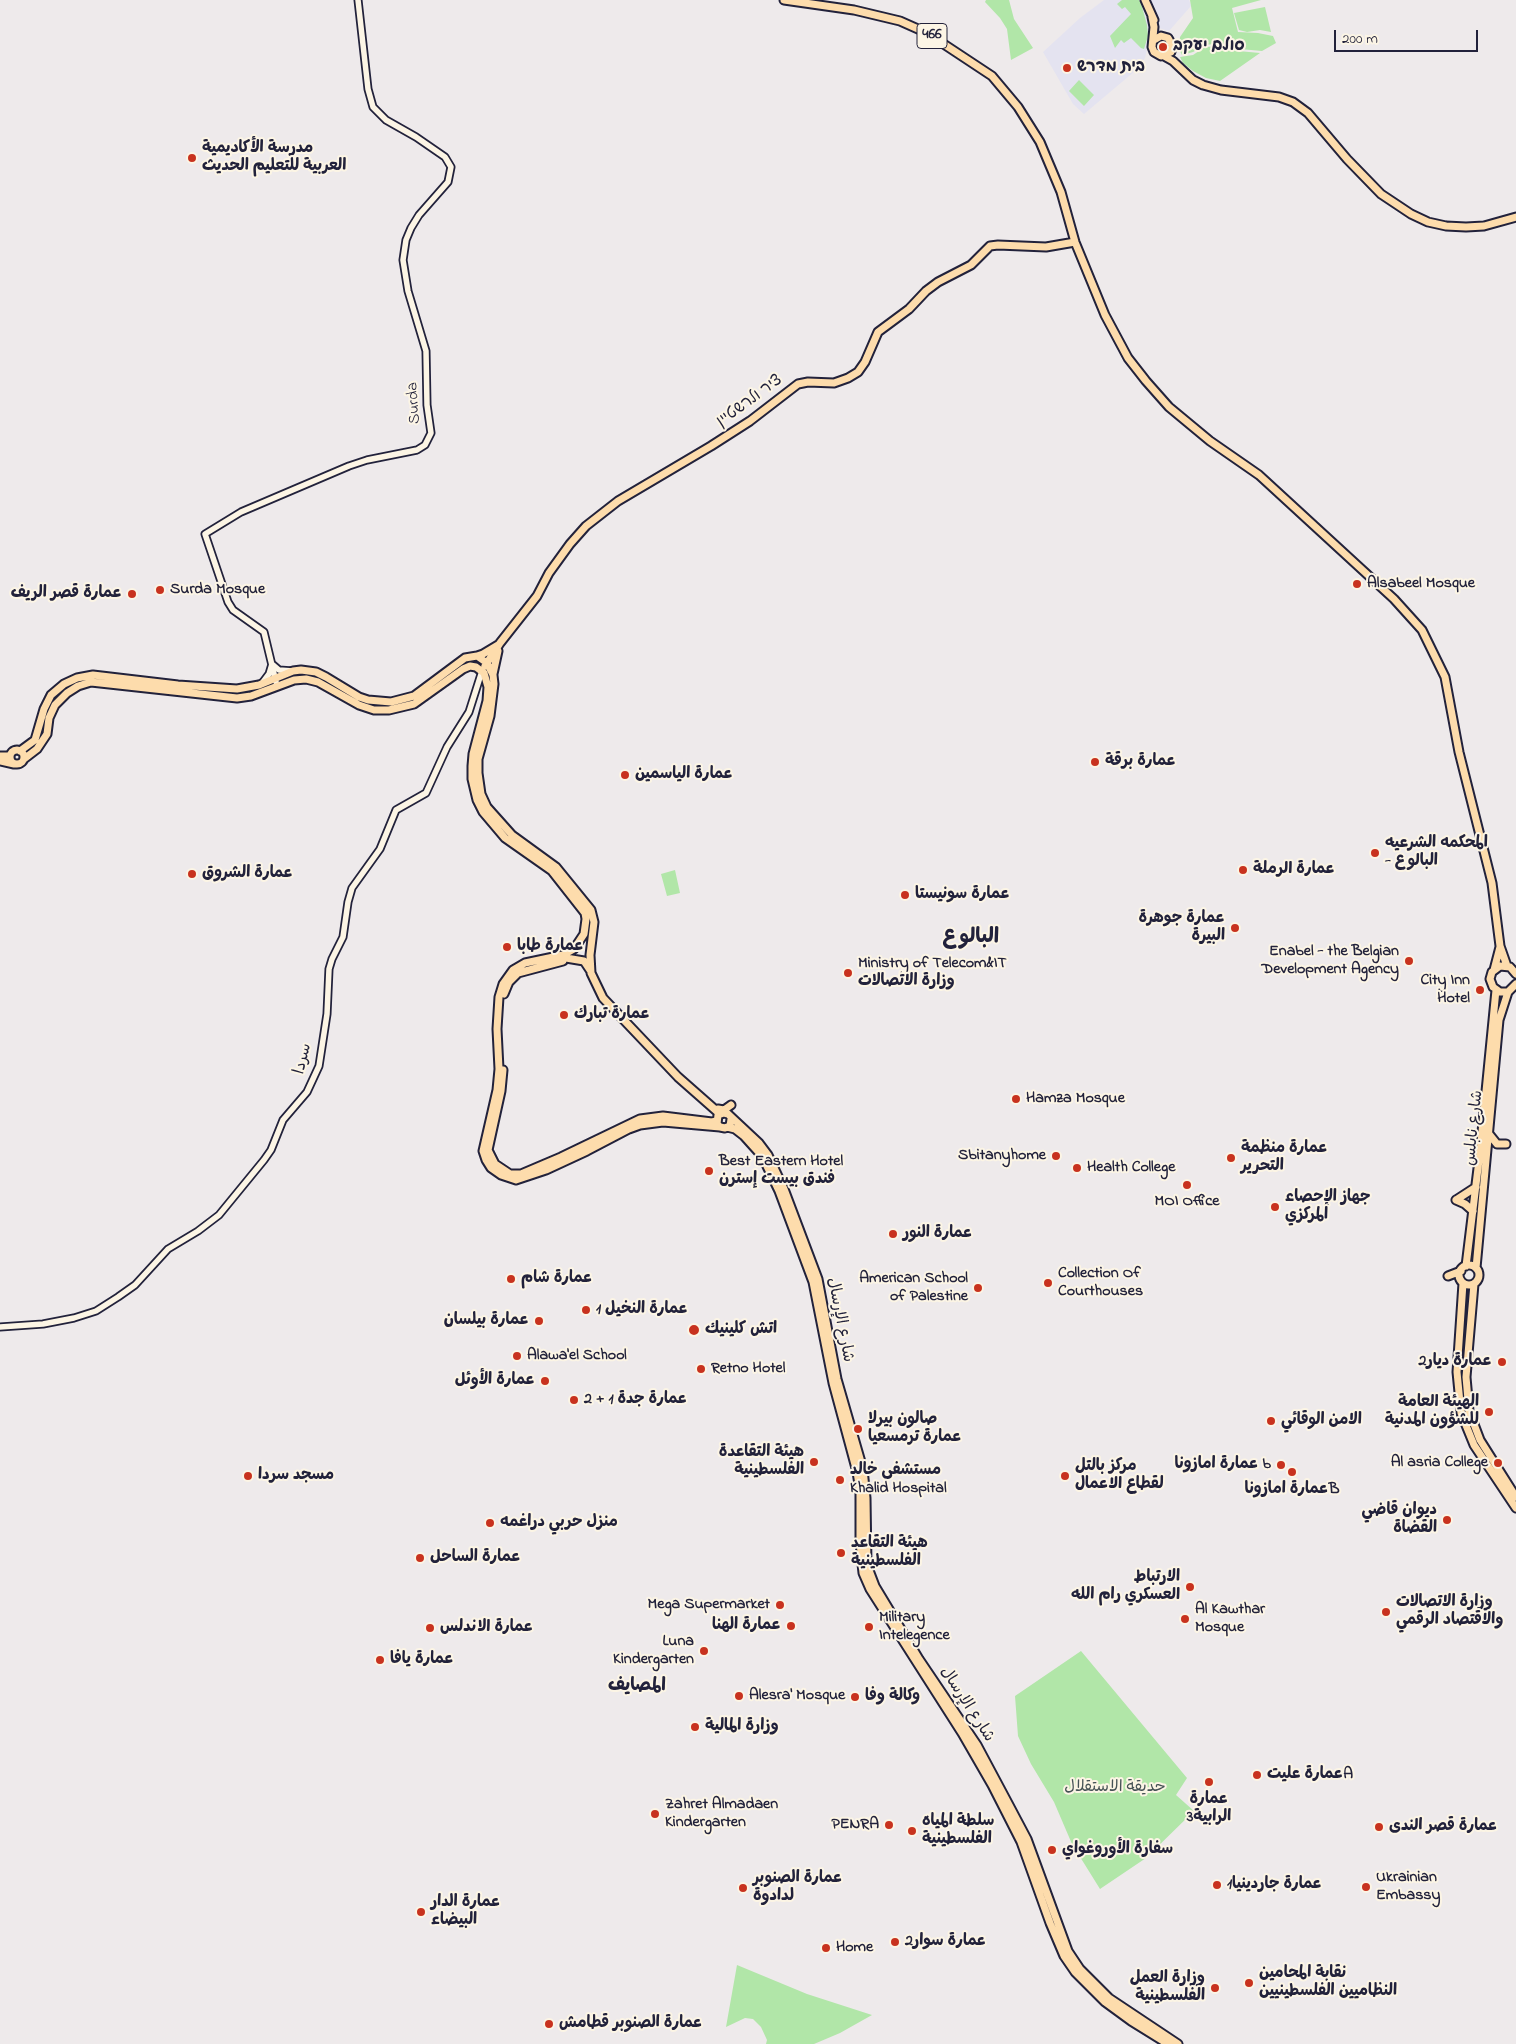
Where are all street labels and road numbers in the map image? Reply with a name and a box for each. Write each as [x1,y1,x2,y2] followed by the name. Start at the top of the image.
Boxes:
[917,24,947,48] road number: 466
[713,372,787,432] street label: ציר ולרשטיין
[404,381,426,425] street label: Surda
[291,1042,317,1076] street label: سردا
[1461,1089,1489,1167] street label: شارع نابلس
[821,1276,857,1364] street label: شارع الإرسال
[935,1664,997,1746] street label: شارع الإرسال

